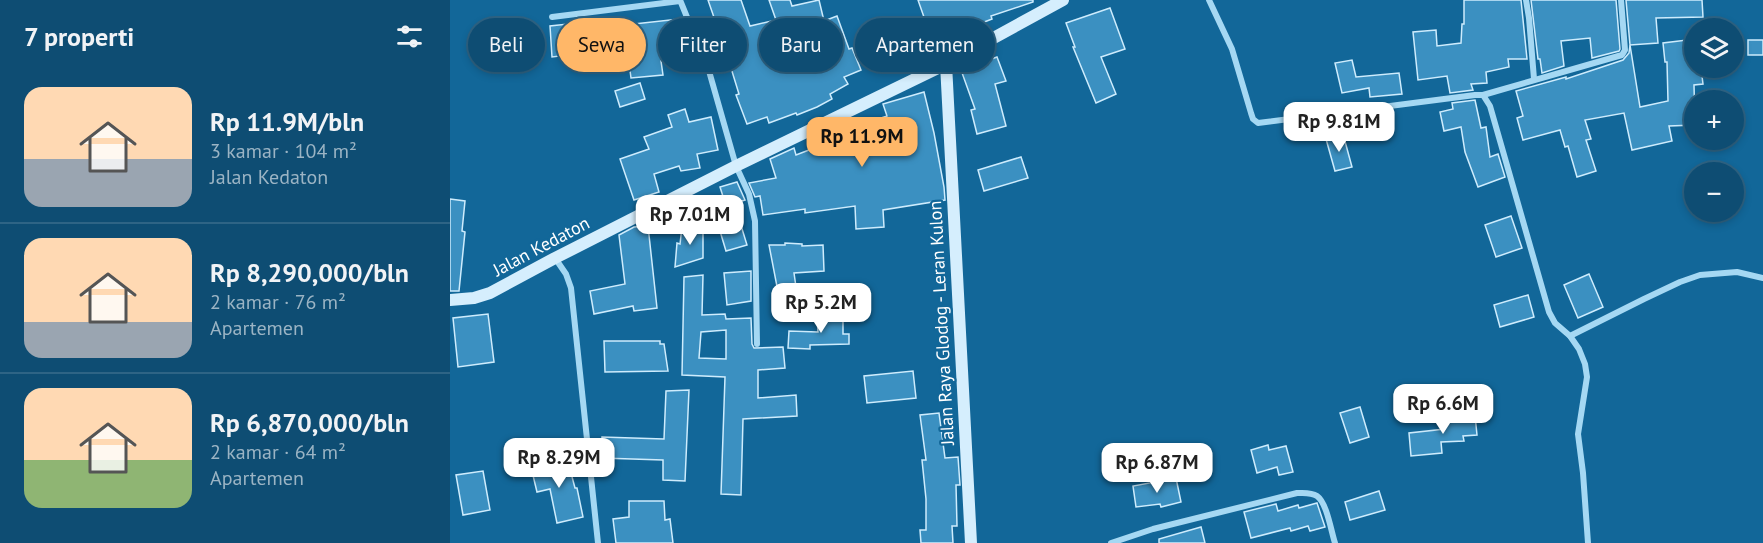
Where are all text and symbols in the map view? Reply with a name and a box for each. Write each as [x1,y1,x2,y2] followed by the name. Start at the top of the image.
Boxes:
[468,18,545,72] chip: Beli
[557,18,646,72] chip: Sewa
[658,18,747,72] chip: Filter
[759,18,843,72] chip: Baru
[855,18,995,72] chip: Apartemen
[1684,18,1744,222] map controls
[1684,18,1744,78] button: layers
[24,20,134,53] text: 7 properti
[393,20,426,53] icon: filters
[1684,90,1744,150] button: +
[1277,102,1401,153] pin: Rp 9.81M
[210,105,364,138] text: Rp 11.9M/bln
[1298,108,1380,134] text: Rp 9.81M
[72,111,144,183] icon: home
[800,117,924,168] pin: Rp 11.9M
[821,123,903,149] text: Rp 11.9M
[210,138,357,164] text: 3 kamar · 104 m²
[1684,162,1744,222] button: −
[210,164,328,190] text: Jalan Kedaton
[628,195,752,246] pin: Rp 7.01M
[923,200,959,447] street label: Jalan Raya Glodog - Leran Kulon
[650,201,730,227] text: Rp 7.01M
[488,211,593,282] street label: Jalan Kedaton
[210,256,409,289] text: Rp 8,290,000/bln
[72,262,144,334] icon: home
[766,283,876,334] pin: Rp 5.2M
[210,289,346,315] text: 2 kamar · 76 m²
[785,289,857,315] text: Rp 5.2M
[210,315,304,341] text: Apartemen
[1388,384,1498,435] pin: Rp 6.6M
[1407,390,1479,416] text: Rp 6.6M
[210,406,409,439] text: Rp 6,870,000/bln
[72,412,144,484] icon: home
[497,438,621,489] pin: Rp 8.29M
[210,439,346,465] text: 2 kamar · 64 m²
[1095,443,1219,494] pin: Rp 6.87M
[518,444,600,470] text: Rp 8.29M
[1116,449,1198,475] text: Rp 6.87M
[210,465,304,491] text: Apartemen

